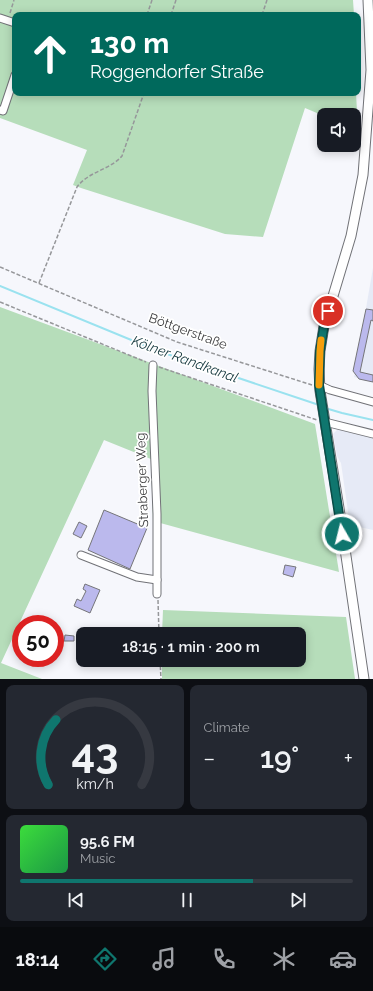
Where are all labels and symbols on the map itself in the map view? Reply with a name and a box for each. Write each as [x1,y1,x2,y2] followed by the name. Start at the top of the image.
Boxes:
[311,294,345,328] pin
[147,310,230,352] street label: Böttgerstraße
[130,332,241,386] water label: Kölner Randkanal
[133,432,151,528] street label: Straberger Weg
[321,513,363,555] position arrow
[12,615,64,667] speed limit sign: 50

